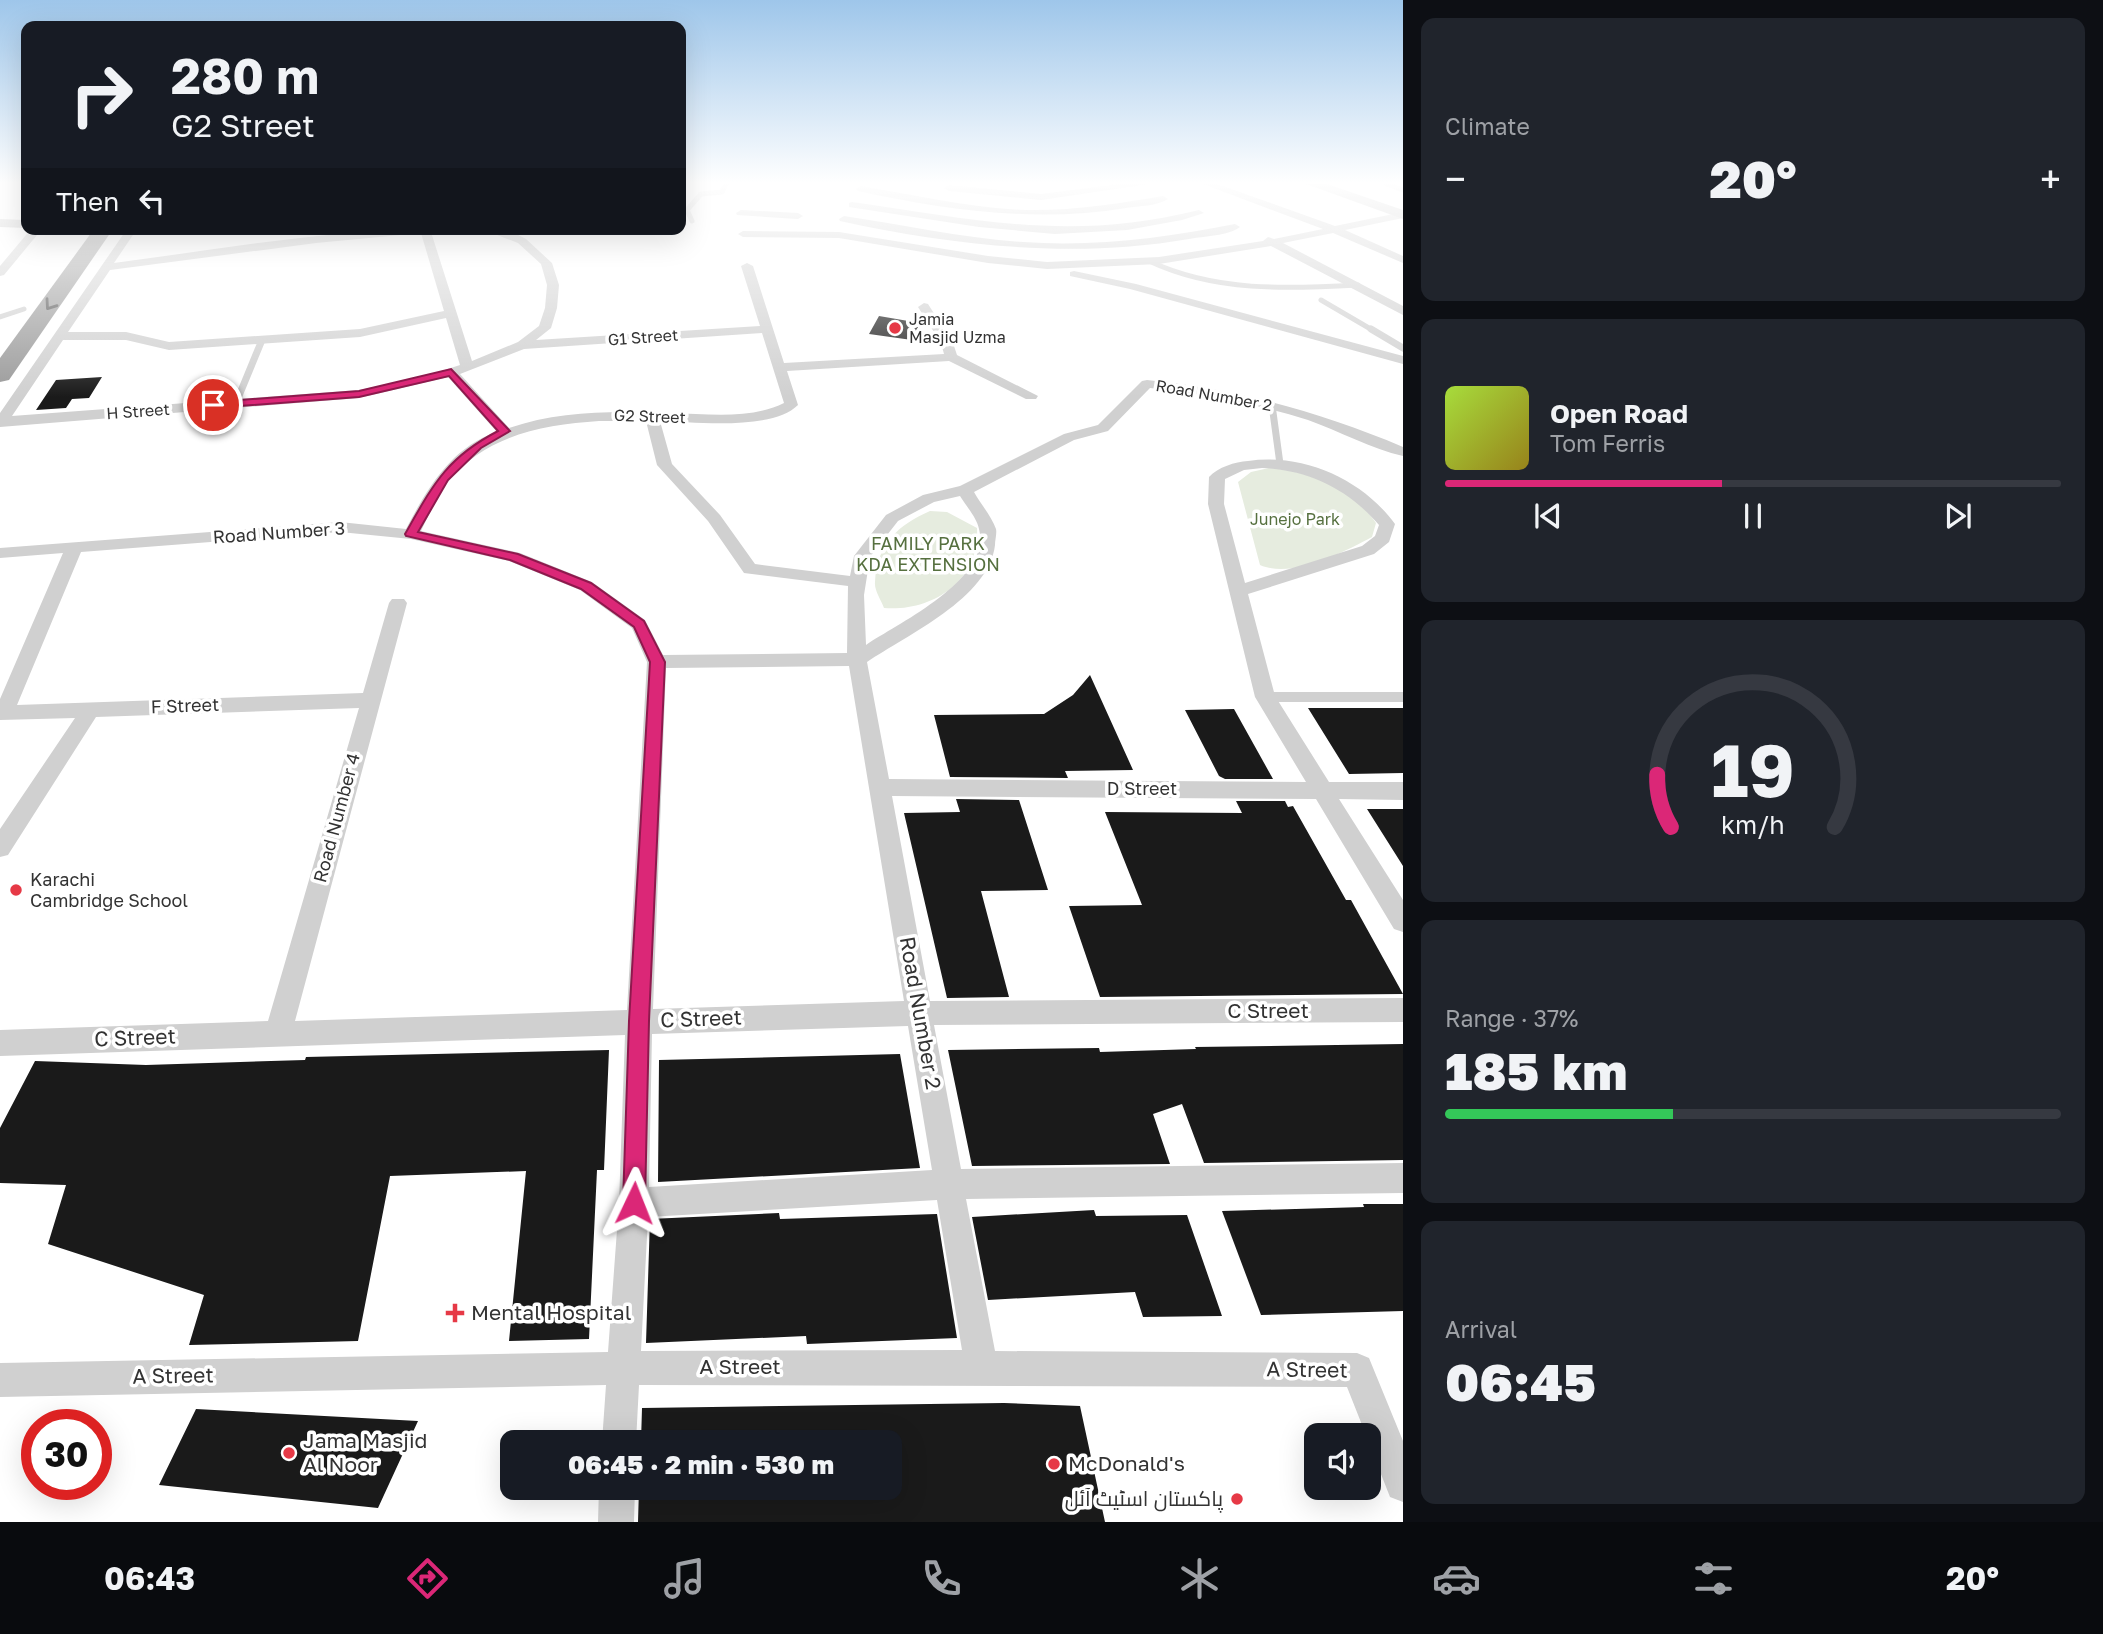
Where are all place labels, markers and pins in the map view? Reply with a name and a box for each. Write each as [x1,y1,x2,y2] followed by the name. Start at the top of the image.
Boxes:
[909,309,1006,347] place label: Jamia Masjid Uzma
[887,320,903,336] marker: Jamia Masjid Uzma
[183,375,243,435] pin
[30,868,188,911] place label: Karachi Cambridge School
[8,882,24,898] marker: Karachi Cambridge School
[471,1299,631,1325] place label: Mental Hospital
[445,1303,465,1323] marker: Mental Hospital
[303,1427,427,1477] place label: Jama Masjid Al Noor
[281,1445,297,1461] marker: Jama Masjid Al Noor
[1068,1450,1185,1476] place label: McDonald's
[1046,1456,1062,1472] marker: McDonald's
[1065,1485,1223,1513] place label: پاکستان اسٹیٹ آئل
[1229,1491,1245,1507] marker: پاکستان اسٹیٹ آئل

